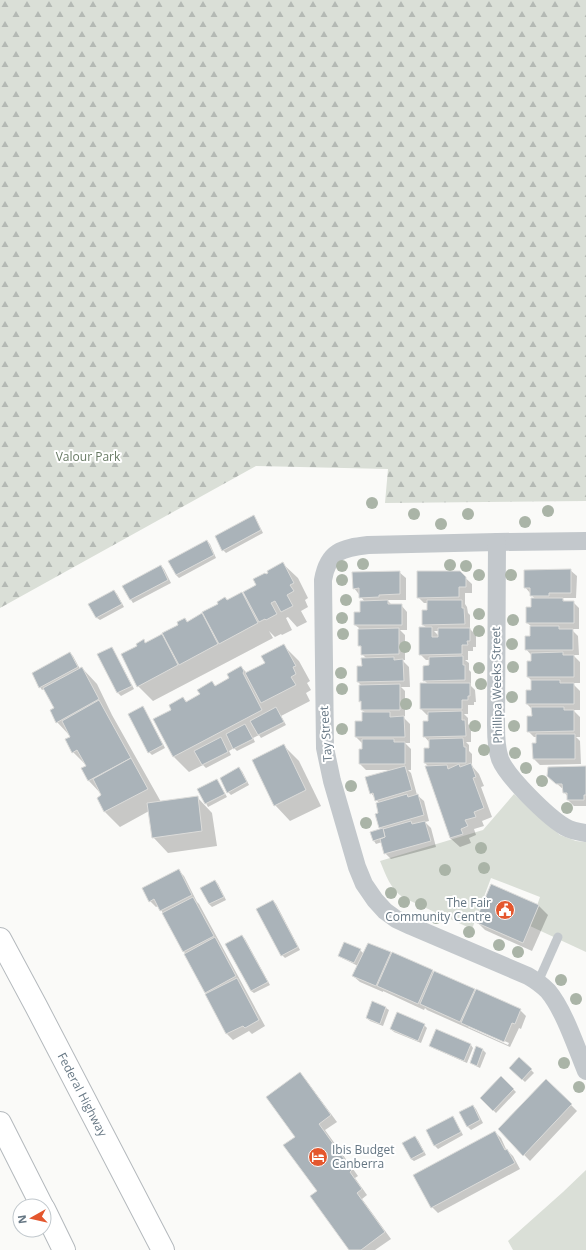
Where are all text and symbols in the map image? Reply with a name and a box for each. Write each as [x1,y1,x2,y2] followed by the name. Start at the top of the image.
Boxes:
[56,448,121,465] park label: Valour Park
[487,626,506,744] street label: Phillipa Weeks Street
[315,706,336,763] street label: Tay Street
[385,894,491,925] place label: The Fair Community Centre
[494,899,516,921] public building icon: The Fair Community Centre
[54,1049,112,1140] street label: Federal Highway
[332,1141,395,1172] place label: Ibis Budget Canberra
[307,1146,329,1168] hotel icon: Ibis Budget Canberra
[12,1198,52,1238] north arrow
[14,1214,30,1225] text: N

